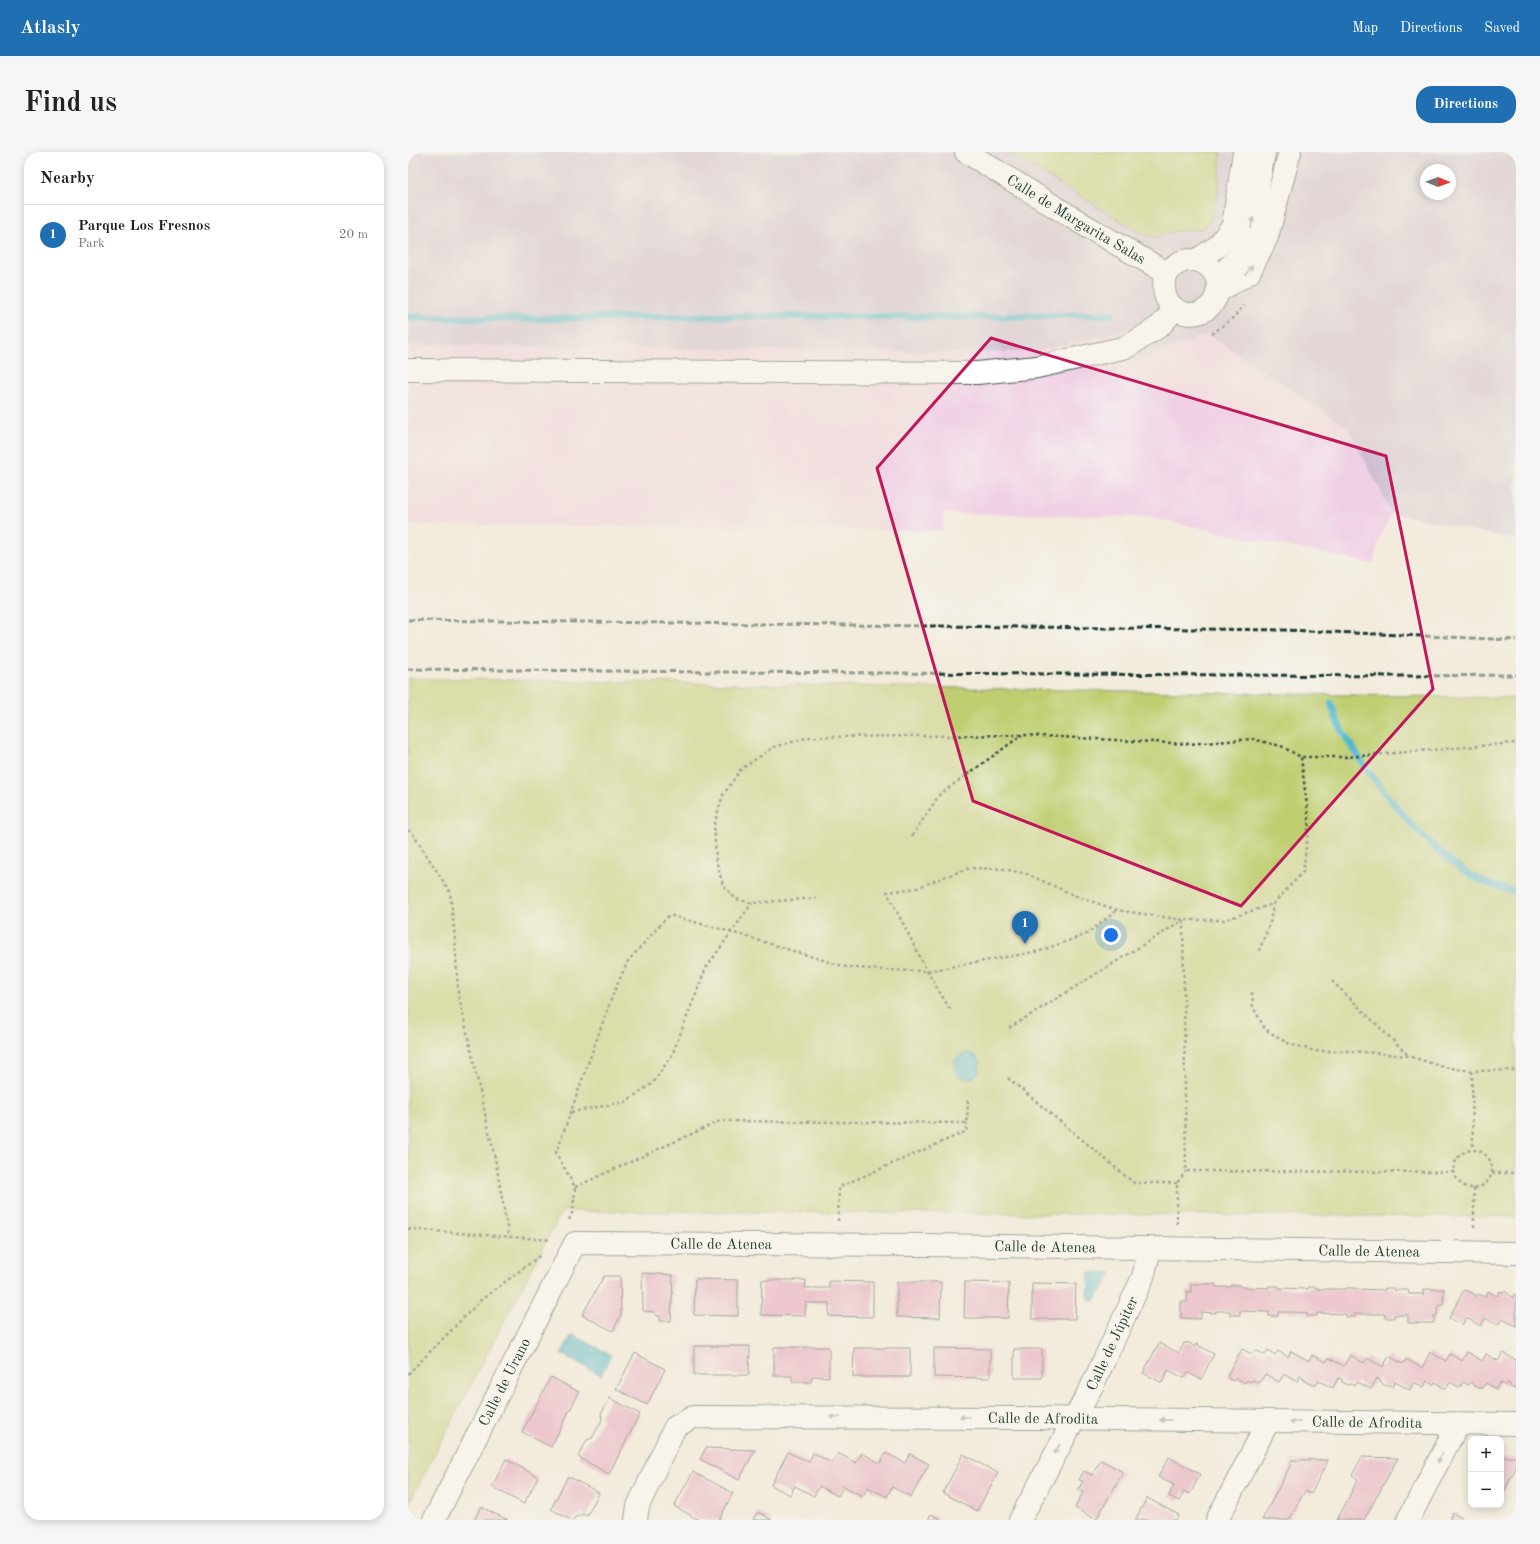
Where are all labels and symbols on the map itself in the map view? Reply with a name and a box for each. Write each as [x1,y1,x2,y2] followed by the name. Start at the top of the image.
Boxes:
[1420,164,1456,200] north arrow
[1003,173,1147,268] street label: Calle de Margarita Salas
[1249,217,1255,229] one-way arrow
[1245,265,1253,275] one-way arrow
[1012,911,1038,944] pin: 1
[1101,925,1121,945] your location
[670,1238,773,1253] street label: Calle de Atenea
[994,1240,1097,1256] street label: Calle de Atenea
[1318,1244,1421,1261] street label: Calle de Atenea
[1085,1295,1142,1394] street label: Calle de Júpiter
[477,1336,534,1429] street label: Calle de Urano
[988,1412,1099,1428] street label: Calle de Afrodita
[828,1414,841,1420] one-way arrow
[959,1414,971,1421] one-way arrow
[1312,1415,1423,1432] street label: Calle de Afrodita
[1159,1416,1171,1423] one-way arrow
[1288,1419,1301,1425] one-way arrow
[1054,1443,1060,1455] one-way arrow
[1437,1453,1444,1464] one-way arrow

